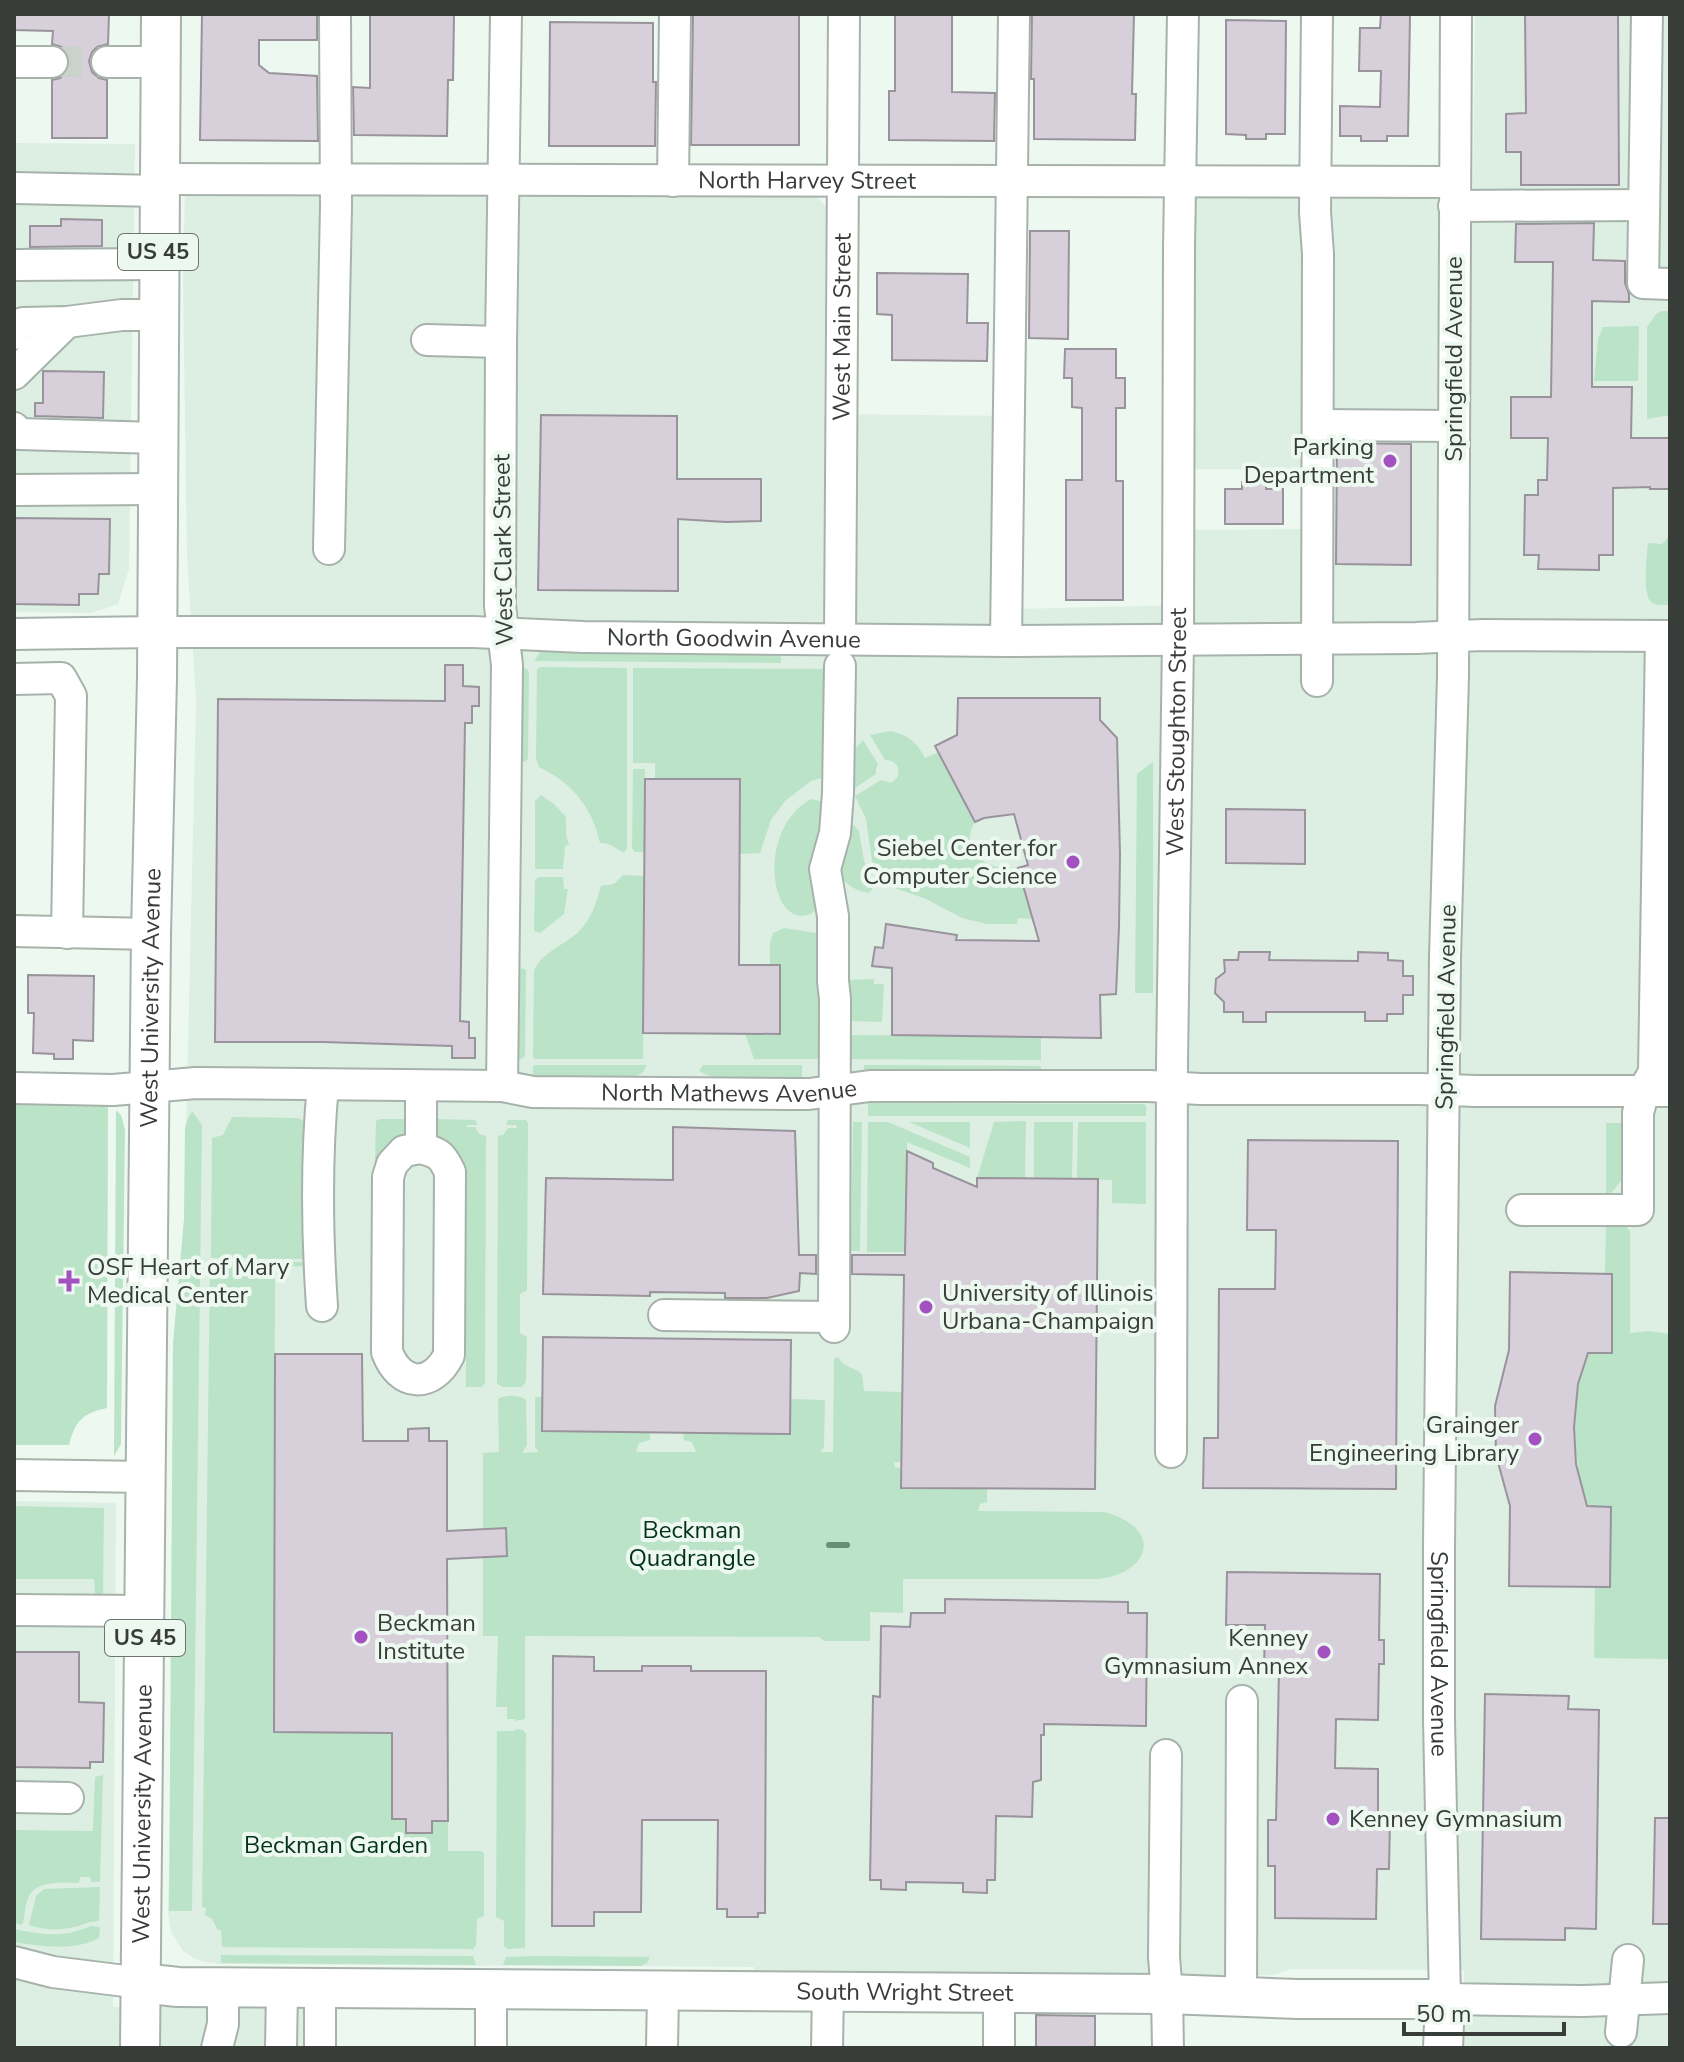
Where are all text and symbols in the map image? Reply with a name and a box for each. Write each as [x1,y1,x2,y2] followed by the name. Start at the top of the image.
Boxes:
[698,164,917,197] street label: North Harvey Street
[825,232,859,421] street label: West Main Street
[118,234,198,270] road number: US 45
[1438,256,1470,462] street label: Springfield Avenue
[1244,431,1375,491] place label: Parking Department
[1381,452,1399,470] marker: Parking Department
[485,453,521,646] street label: West Clark Street
[1159,607,1194,856] street label: West Stoughton Street
[607,621,861,656] street label: North Goodwin Avenue
[863,832,1057,892] place label: Siebel Center for Computer Science
[1064,853,1082,871] marker: Siebel Center for Computer Science
[133,868,169,1128] street label: West University Avenue
[1428,904,1464,1110] street label: Springfield Avenue
[601,1072,859,1110] street label: North Mathews Avenue
[87,1251,290,1311] place label: OSF Heart of Mary Medical Center
[58,1270,80,1292] marker: OSF Heart of Mary Medical Center
[942,1277,1154,1337] place label: University of Illinois Urbana-Champaign
[917,1298,935,1316] marker: University of Illinois Urbana-Champaign
[1309,1409,1520,1469] place label: Grainger Engineering Library
[1526,1430,1544,1448] marker: Grainger Engineering Library
[628,1514,756,1574] park label: Beckman Quadrangle
[1423,1551,1456,1757] street label: Springfield Avenue
[377,1607,476,1667] place label: Beckman Institute
[105,1620,185,1656] road number: US 45
[1104,1622,1309,1682] place label: Kenney Gymnasium Annex
[352,1628,370,1646] marker: Beckman Institute
[1315,1643,1333,1661] marker: Kenney Gymnasium Annex
[125,1684,160,1944] street label: West University Avenue
[1349,1803,1563,1835] place label: Kenney Gymnasium
[1324,1810,1342,1828] marker: Kenney Gymnasium
[244,1829,428,1861] park label: Beckman Garden
[796,1975,1014,2009] street label: South Wright Street
[1404,1986,1564,2036] scale bar
[1416,1998,1472,2030] text: 50 m

